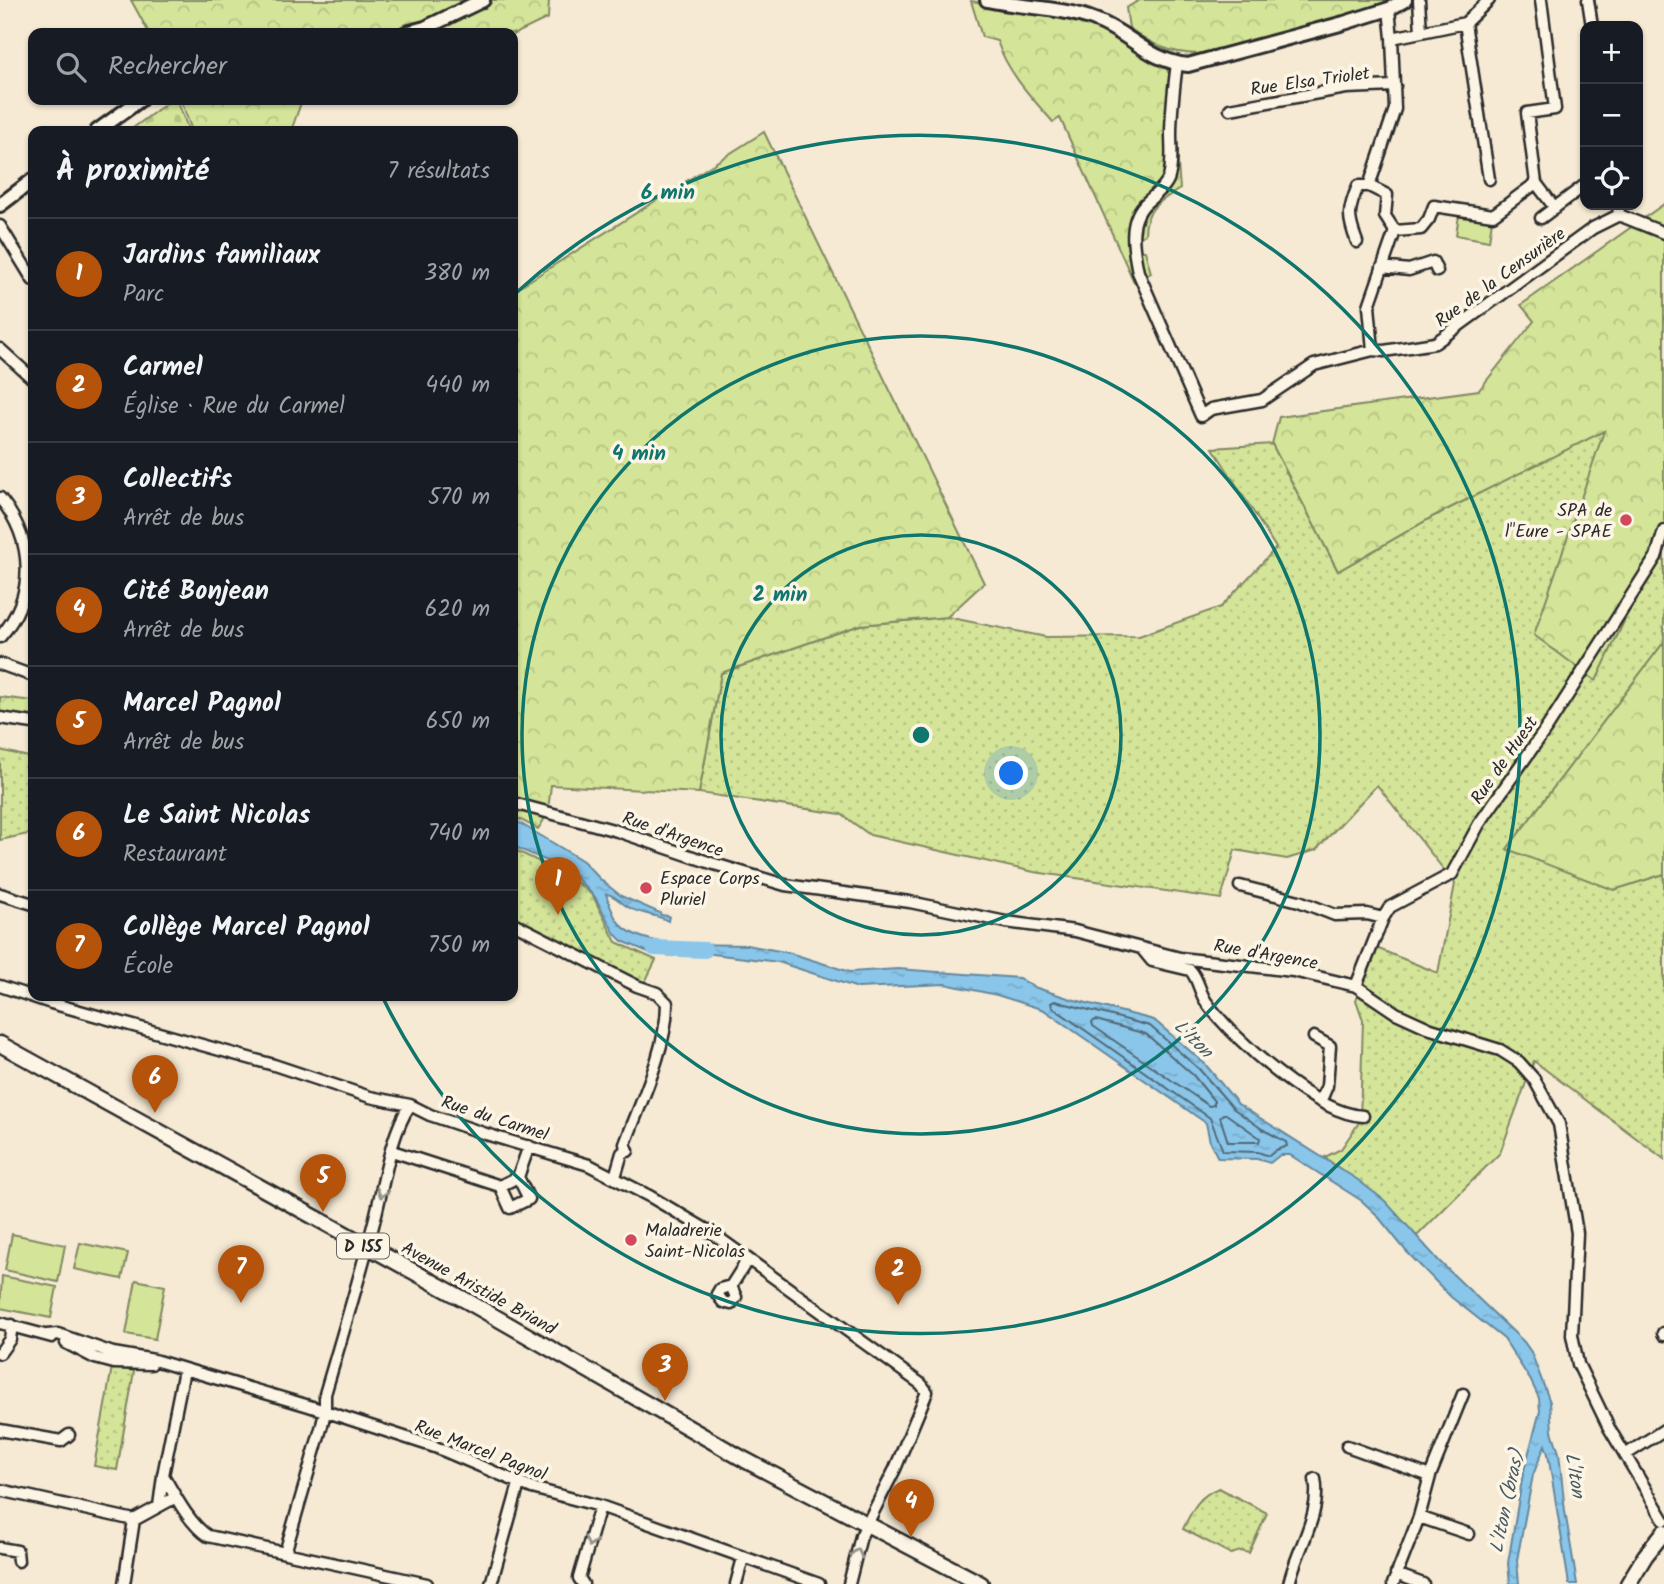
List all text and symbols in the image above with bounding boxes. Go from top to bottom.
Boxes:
map controls [1580,21,1643,210]
button: + [1580,21,1643,84]
search box [28,28,518,105]
text: Rechercher [108,46,227,88]
icon: search [52,48,90,86]
street label: Rue Elsa Triolet [1249,60,1373,105]
button: − [1580,84,1643,147]
button: locate [1580,147,1643,210]
text: À proximité [56,148,209,196]
text: 7 résultats [388,154,490,190]
text: 6 min [641,177,695,210]
street label: Rue de la Censurière [1429,221,1572,336]
text: Jardins familiaux [123,235,320,277]
text: 1 [76,256,82,292]
text: 380 m [424,256,490,292]
text: Parc [123,277,164,313]
text: Carmel [123,347,203,389]
text: 2 [72,368,86,404]
text: 440 m [426,368,490,404]
text: Église · Rue du Carmel [123,389,345,425]
text: 4 min [612,438,666,471]
text: Collectifs [123,459,232,501]
text: 3 [73,480,85,516]
text: 570 m [428,480,490,516]
place label: SPA de l"Eure - SPAE [1505,497,1612,547]
text: Arrêt de bus [123,501,244,537]
marker: SPA de l"Eure - SPAE [1618,512,1634,528]
text: Cité Bonjean [123,571,269,613]
text: 2 min [753,579,807,612]
text: 4 [73,592,85,628]
text: 620 m [425,592,490,628]
text: Arrêt de bus [123,613,244,649]
text: Marcel Pagnol [123,683,281,725]
text: 5 [73,704,85,740]
text: 650 m [426,704,490,740]
street label: Rue de Huest [1464,710,1547,811]
centre of rings [909,723,933,747]
text: Arrêt de bus [123,725,244,761]
your location [994,756,1028,790]
text: Le Saint Nicolas [123,795,310,837]
street label: Rue d'Argence [618,805,727,866]
text: 6 [73,816,85,852]
text: 740 m [428,816,490,852]
text: Restaurant [123,837,227,873]
pin: 1 [535,857,581,915]
place label: Espace Corps Pluriel [660,865,760,915]
marker: Espace Corps Pluriel [638,880,654,896]
text: Collège Marcel Pagnol [123,907,370,949]
text: 7 [74,928,84,964]
text: 750 m [428,928,490,964]
street label: Rue d'Argence [1211,932,1320,979]
text: École [123,949,173,985]
water label: L'Iton [1166,1013,1221,1067]
pin: 6 [132,1055,178,1113]
street label: Rue du Carmel [437,1088,553,1151]
pin: 5 [300,1154,346,1212]
one-way arrow [376,1187,390,1199]
place label: Maladrerie Saint-Nicolas [645,1217,746,1267]
marker: Maladrerie Saint-Nicolas [623,1232,639,1248]
road number: D 155 [337,1234,389,1258]
street label: Avenue Aristide Briand [395,1235,562,1345]
pin: 7 [218,1245,264,1303]
pin: 2 [875,1247,921,1305]
pin: 3 [642,1343,688,1401]
street label: Rue Marcel Pagnol [410,1413,551,1490]
water label: L'Iton (bras) [1482,1445,1534,1556]
water label: L'Iton [1556,1451,1593,1502]
pin: 4 [888,1479,934,1537]
one-way arrow [583,1536,598,1548]
one-way arrow [849,1547,863,1559]

